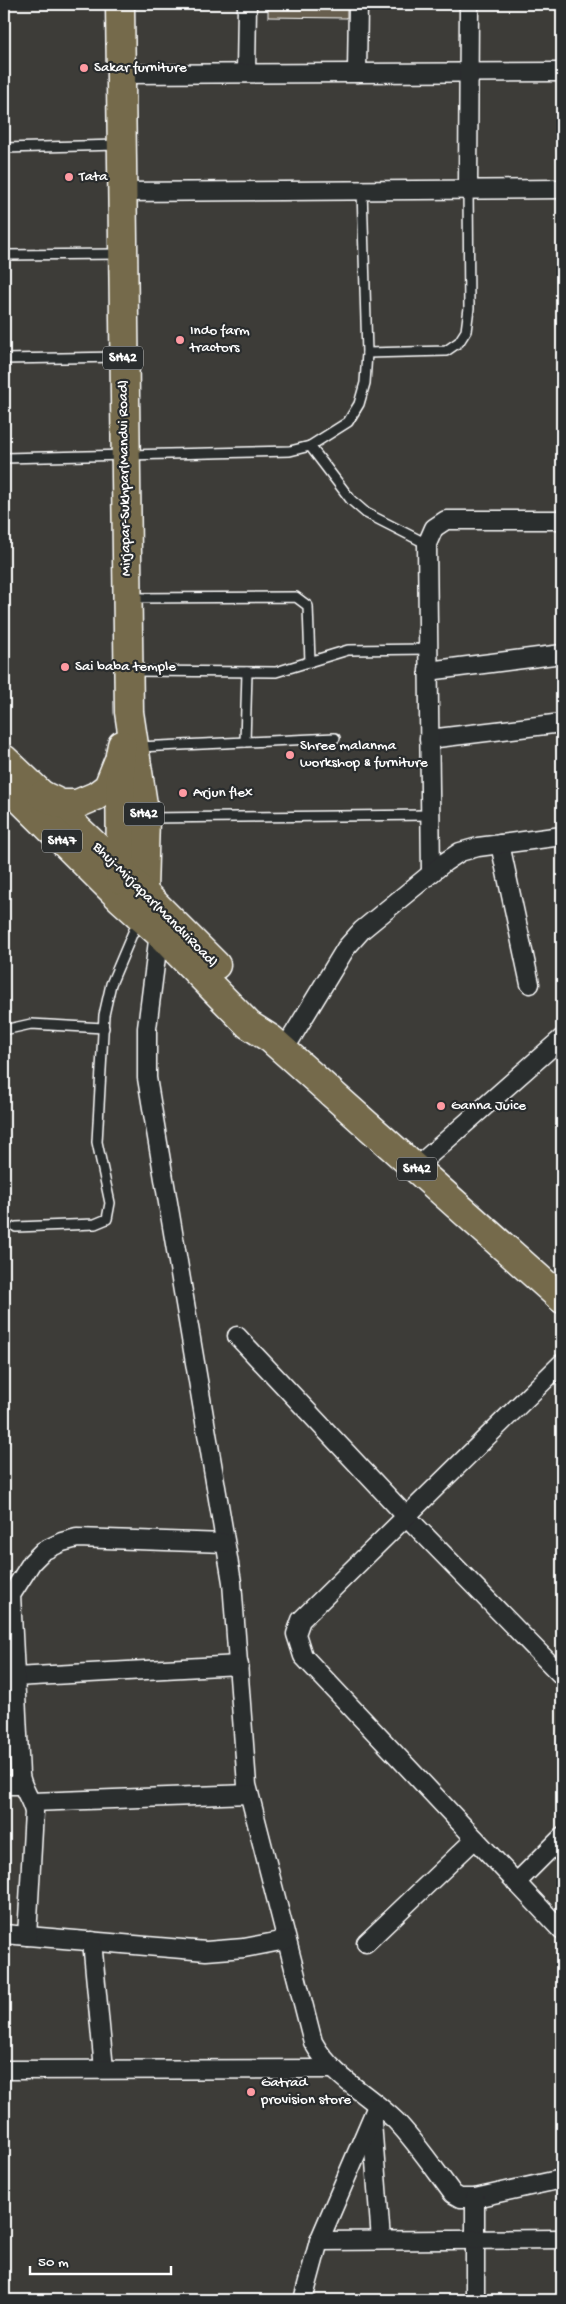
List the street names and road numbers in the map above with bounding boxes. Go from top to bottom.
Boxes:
road number: SH42 [103,346,143,369]
street label: Mirjapar-Sukhpar(Mandvi Road) [114,380,136,576]
road number: SH42 [124,802,164,826]
road number: SH47 [42,829,82,852]
street label: Bhuj-Mirjapar(MandviRoad) [88,838,222,972]
road number: SH42 [397,1158,437,1180]

